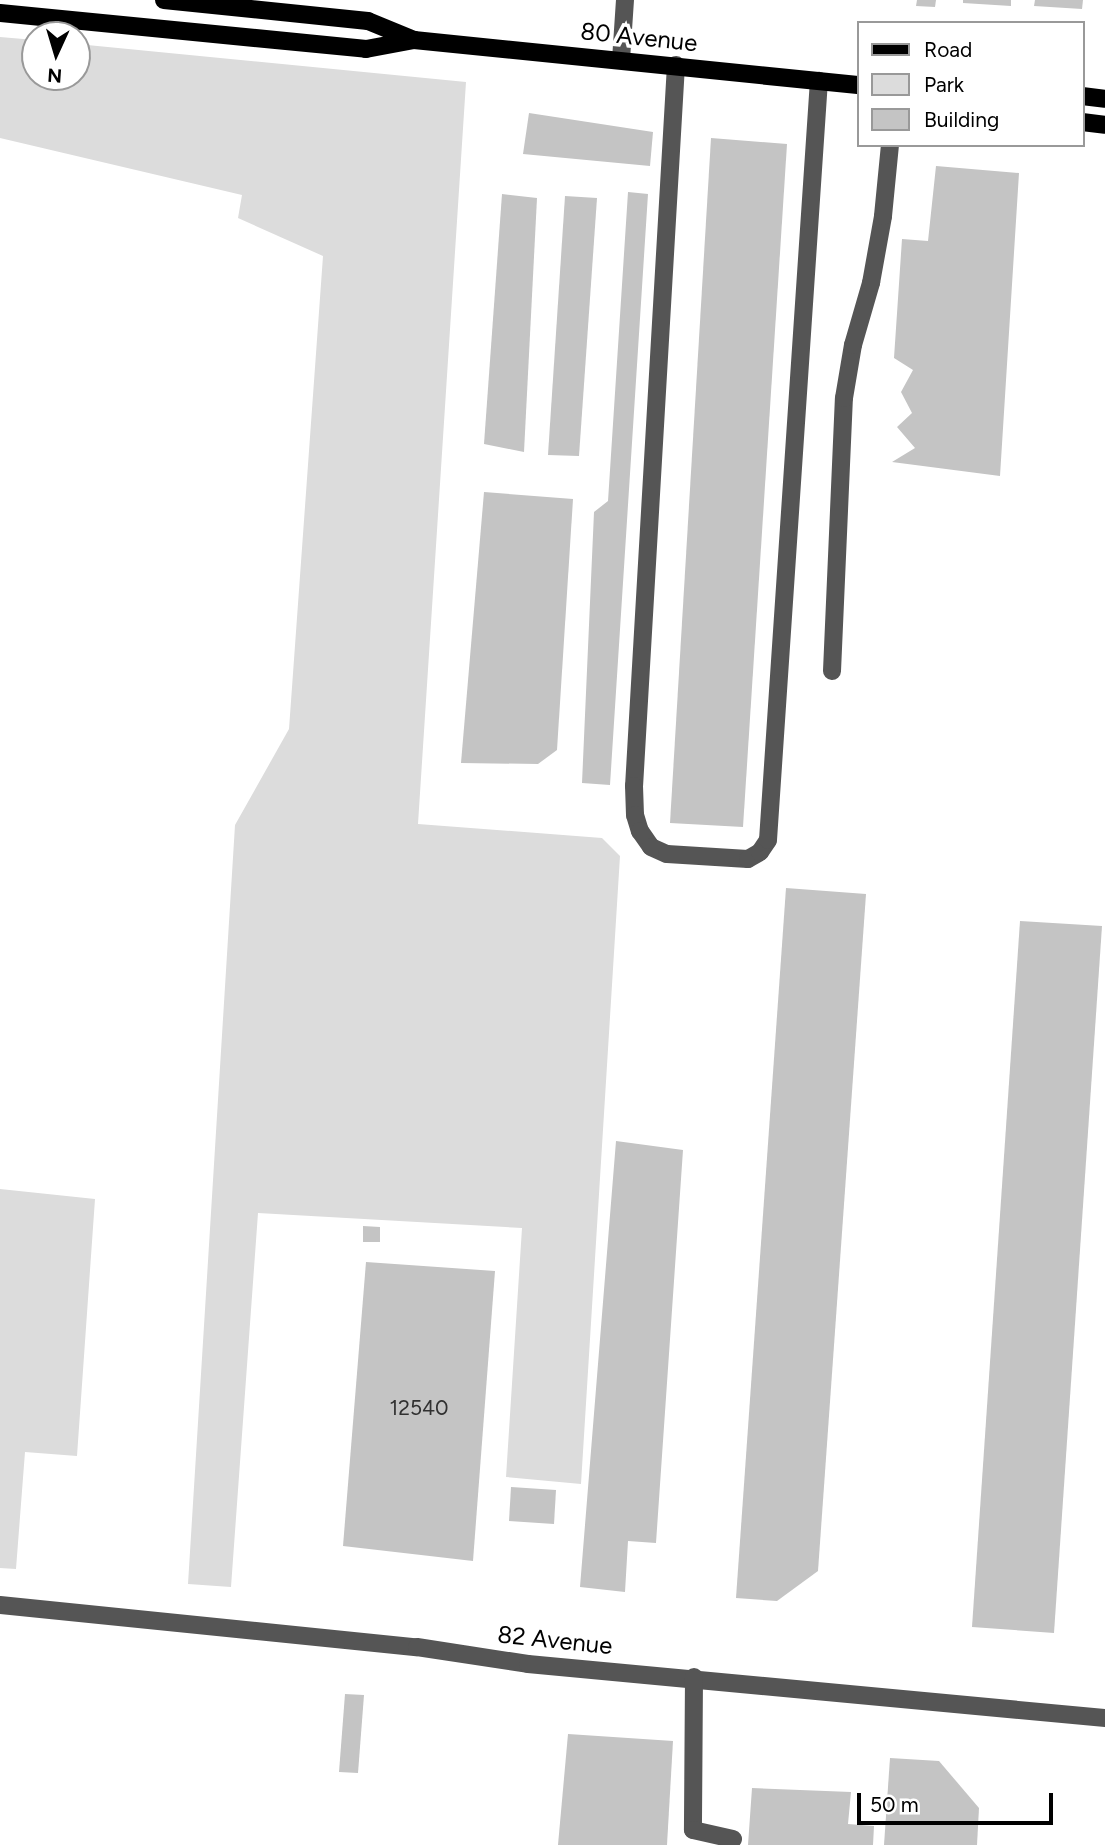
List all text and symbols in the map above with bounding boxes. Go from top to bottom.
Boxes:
street label: 80 Avenue [579,17,699,57]
north arrow [21,21,91,91]
legend [856,21,1084,147]
text: Road [924,37,972,62]
text: N [47,63,63,87]
text: Park [924,72,964,97]
text: Building [924,107,999,132]
house number: 12540 [390,1395,448,1421]
street label: 82 Avenue [496,1620,614,1660]
scale bar [860,1778,1056,1822]
text: 50 m [870,1792,919,1817]

